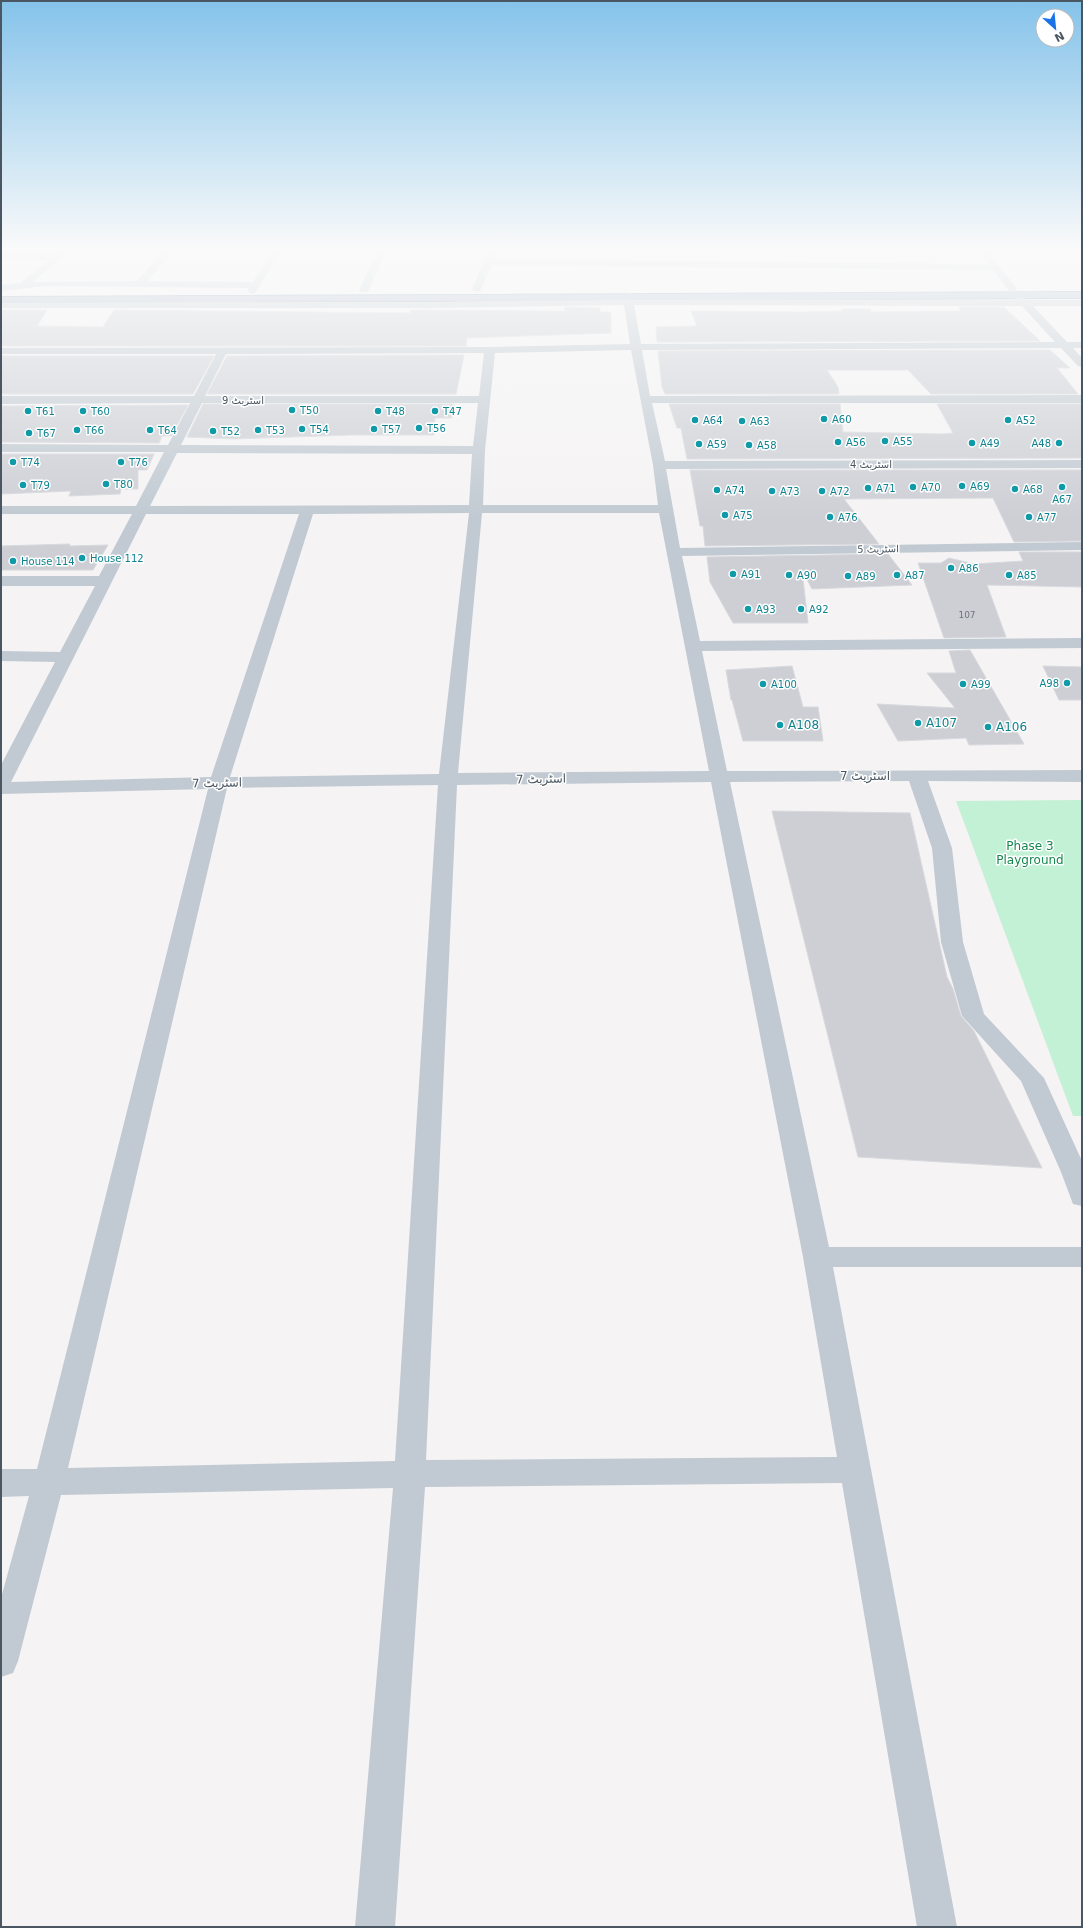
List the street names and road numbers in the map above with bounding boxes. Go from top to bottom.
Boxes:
street label: اسٹریٹ 9 [222,395,264,406]
street label: اسٹریٹ 4 [850,459,892,470]
street label: اسٹریٹ 5 [857,543,899,555]
street label: اسٹریٹ 7 [840,769,890,784]
street label: اسٹریٹ 7 [516,772,566,787]
street label: اسٹریٹ 7 [192,776,242,791]

